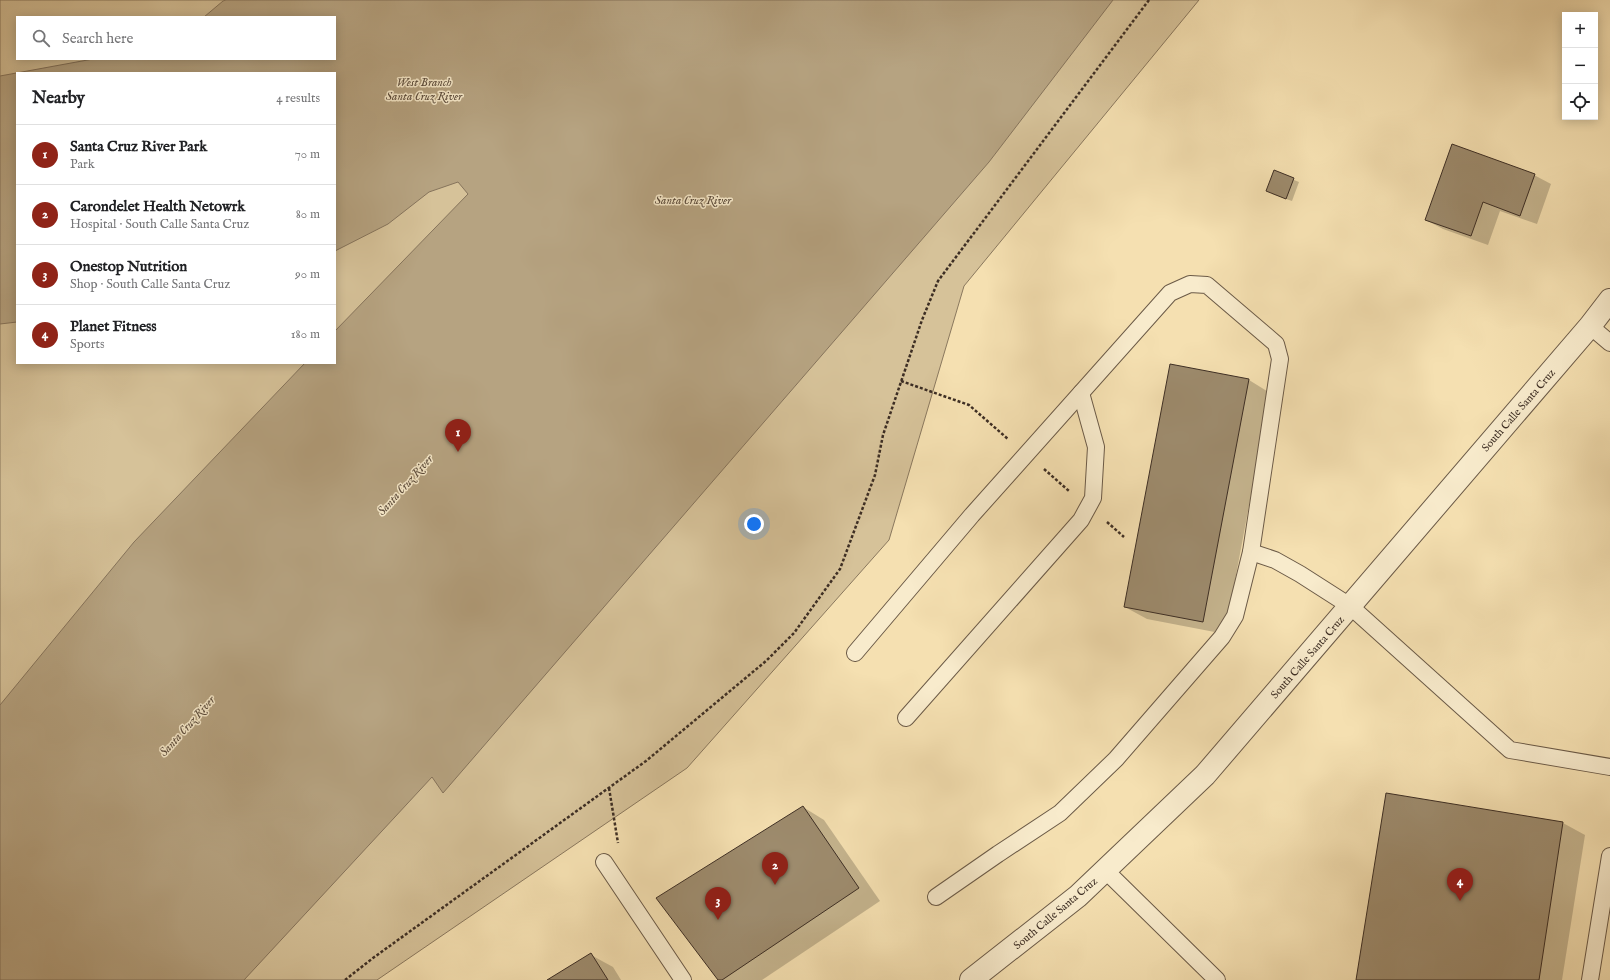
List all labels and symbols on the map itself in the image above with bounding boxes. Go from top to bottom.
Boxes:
water label: West Branch Santa Cruz River [386,75,463,104]
water label: Santa Cruz River [655,193,732,208]
street label: South Calle Santa Cruz [1479,366,1559,455]
pin: 1 [445,419,471,452]
water label: Santa Cruz River [374,451,437,519]
your location [744,514,764,534]
street label: South Calle Santa Cruz [1268,613,1348,702]
water label: Santa Cruz River [156,692,219,760]
pin: 2 [762,852,788,885]
pin: 4 [1447,868,1473,901]
street label: South Calle Santa Cruz [1011,875,1100,953]
pin: 3 [705,887,731,920]

